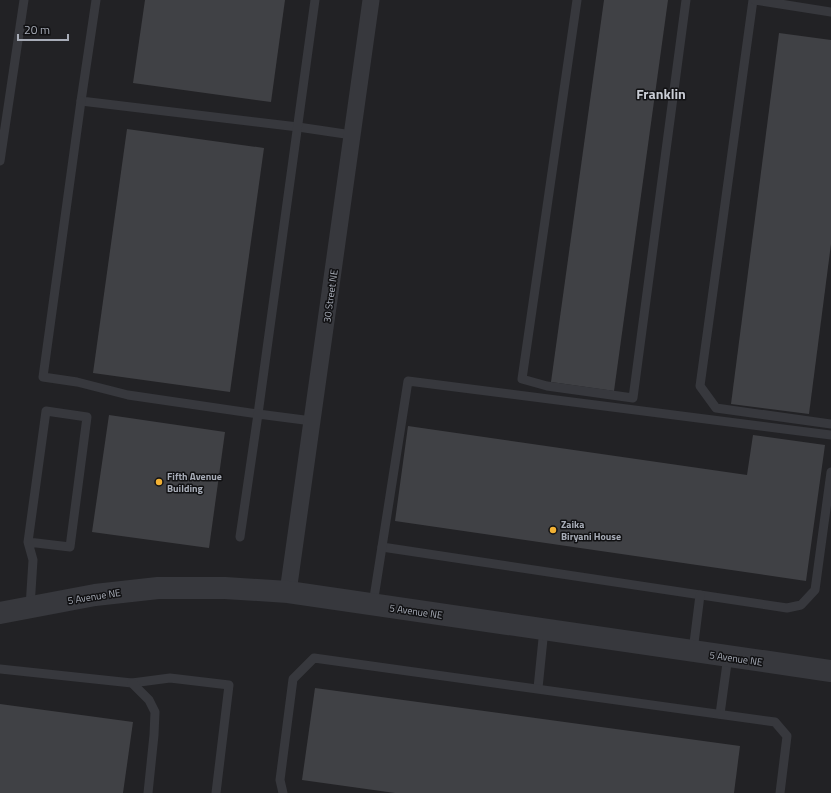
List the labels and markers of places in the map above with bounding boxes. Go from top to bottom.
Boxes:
place label: Fifth Avenue Building [167,469,222,496]
marker: Fifth Avenue Building [154,477,164,487]
place label: Zaika Biryani House [561,517,621,544]
marker: Zaika Biryani House [548,525,558,535]

